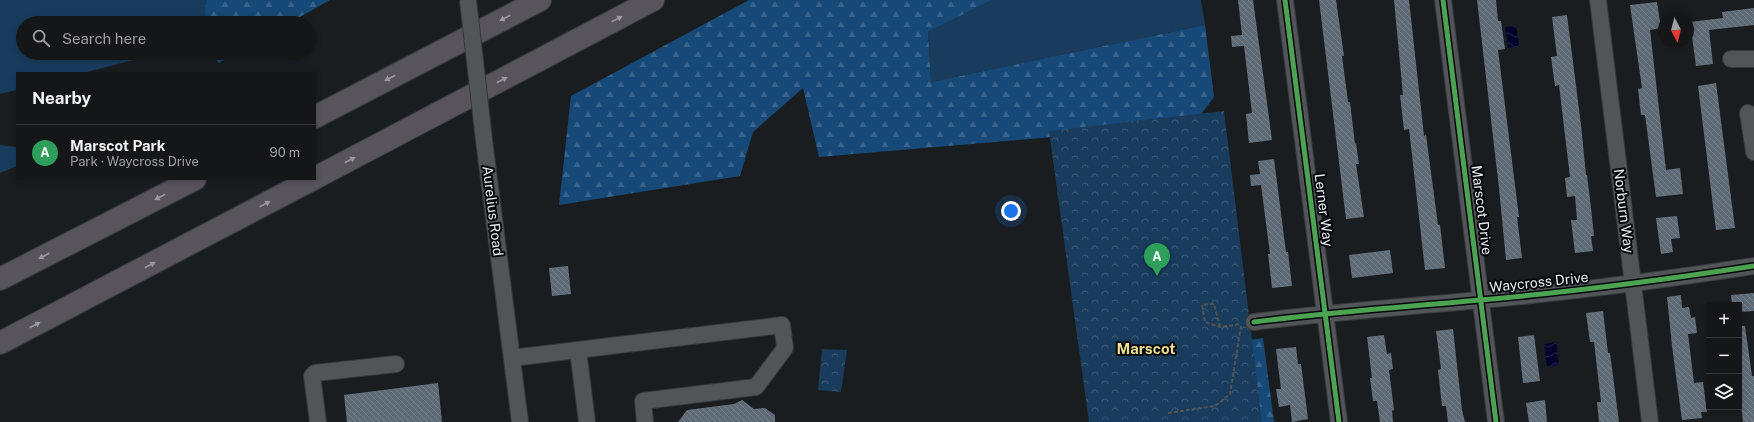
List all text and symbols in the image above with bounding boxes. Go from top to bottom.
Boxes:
north arrow [1658,12,1694,48]
one-way arrow [499,15,511,21]
search box [16,16,316,60]
one-way arrow [611,16,623,22]
icon: search [30,27,52,49]
text: Search here [62,30,146,47]
one-way arrow [384,75,396,82]
one-way arrow [496,77,508,83]
text: Nearby [32,88,91,108]
text: Marscot Park [70,137,165,154]
text: A [40,145,50,160]
text: 90 m [270,145,300,160]
text: Park · Waycross Drive [70,154,199,169]
one-way arrow [344,157,355,163]
street label: Marscot Drive [1469,164,1495,256]
street label: Aurelius Road [480,165,506,257]
street label: Norburn Way [1611,168,1637,255]
street label: Lerner Way [1312,173,1336,248]
one-way arrow [154,194,166,200]
one-way arrow [259,201,271,208]
your location [1001,201,1021,221]
pin: A [1144,243,1170,276]
one-way arrow [39,253,50,259]
one-way arrow [144,261,155,268]
street label: Waycross Drive [1489,269,1589,295]
map controls [1706,302,1742,410]
button: + [1706,302,1742,338]
one-way arrow [29,322,40,328]
button: − [1706,338,1742,374]
district label: Marscot [1116,340,1176,357]
button: layers [1706,374,1742,410]

